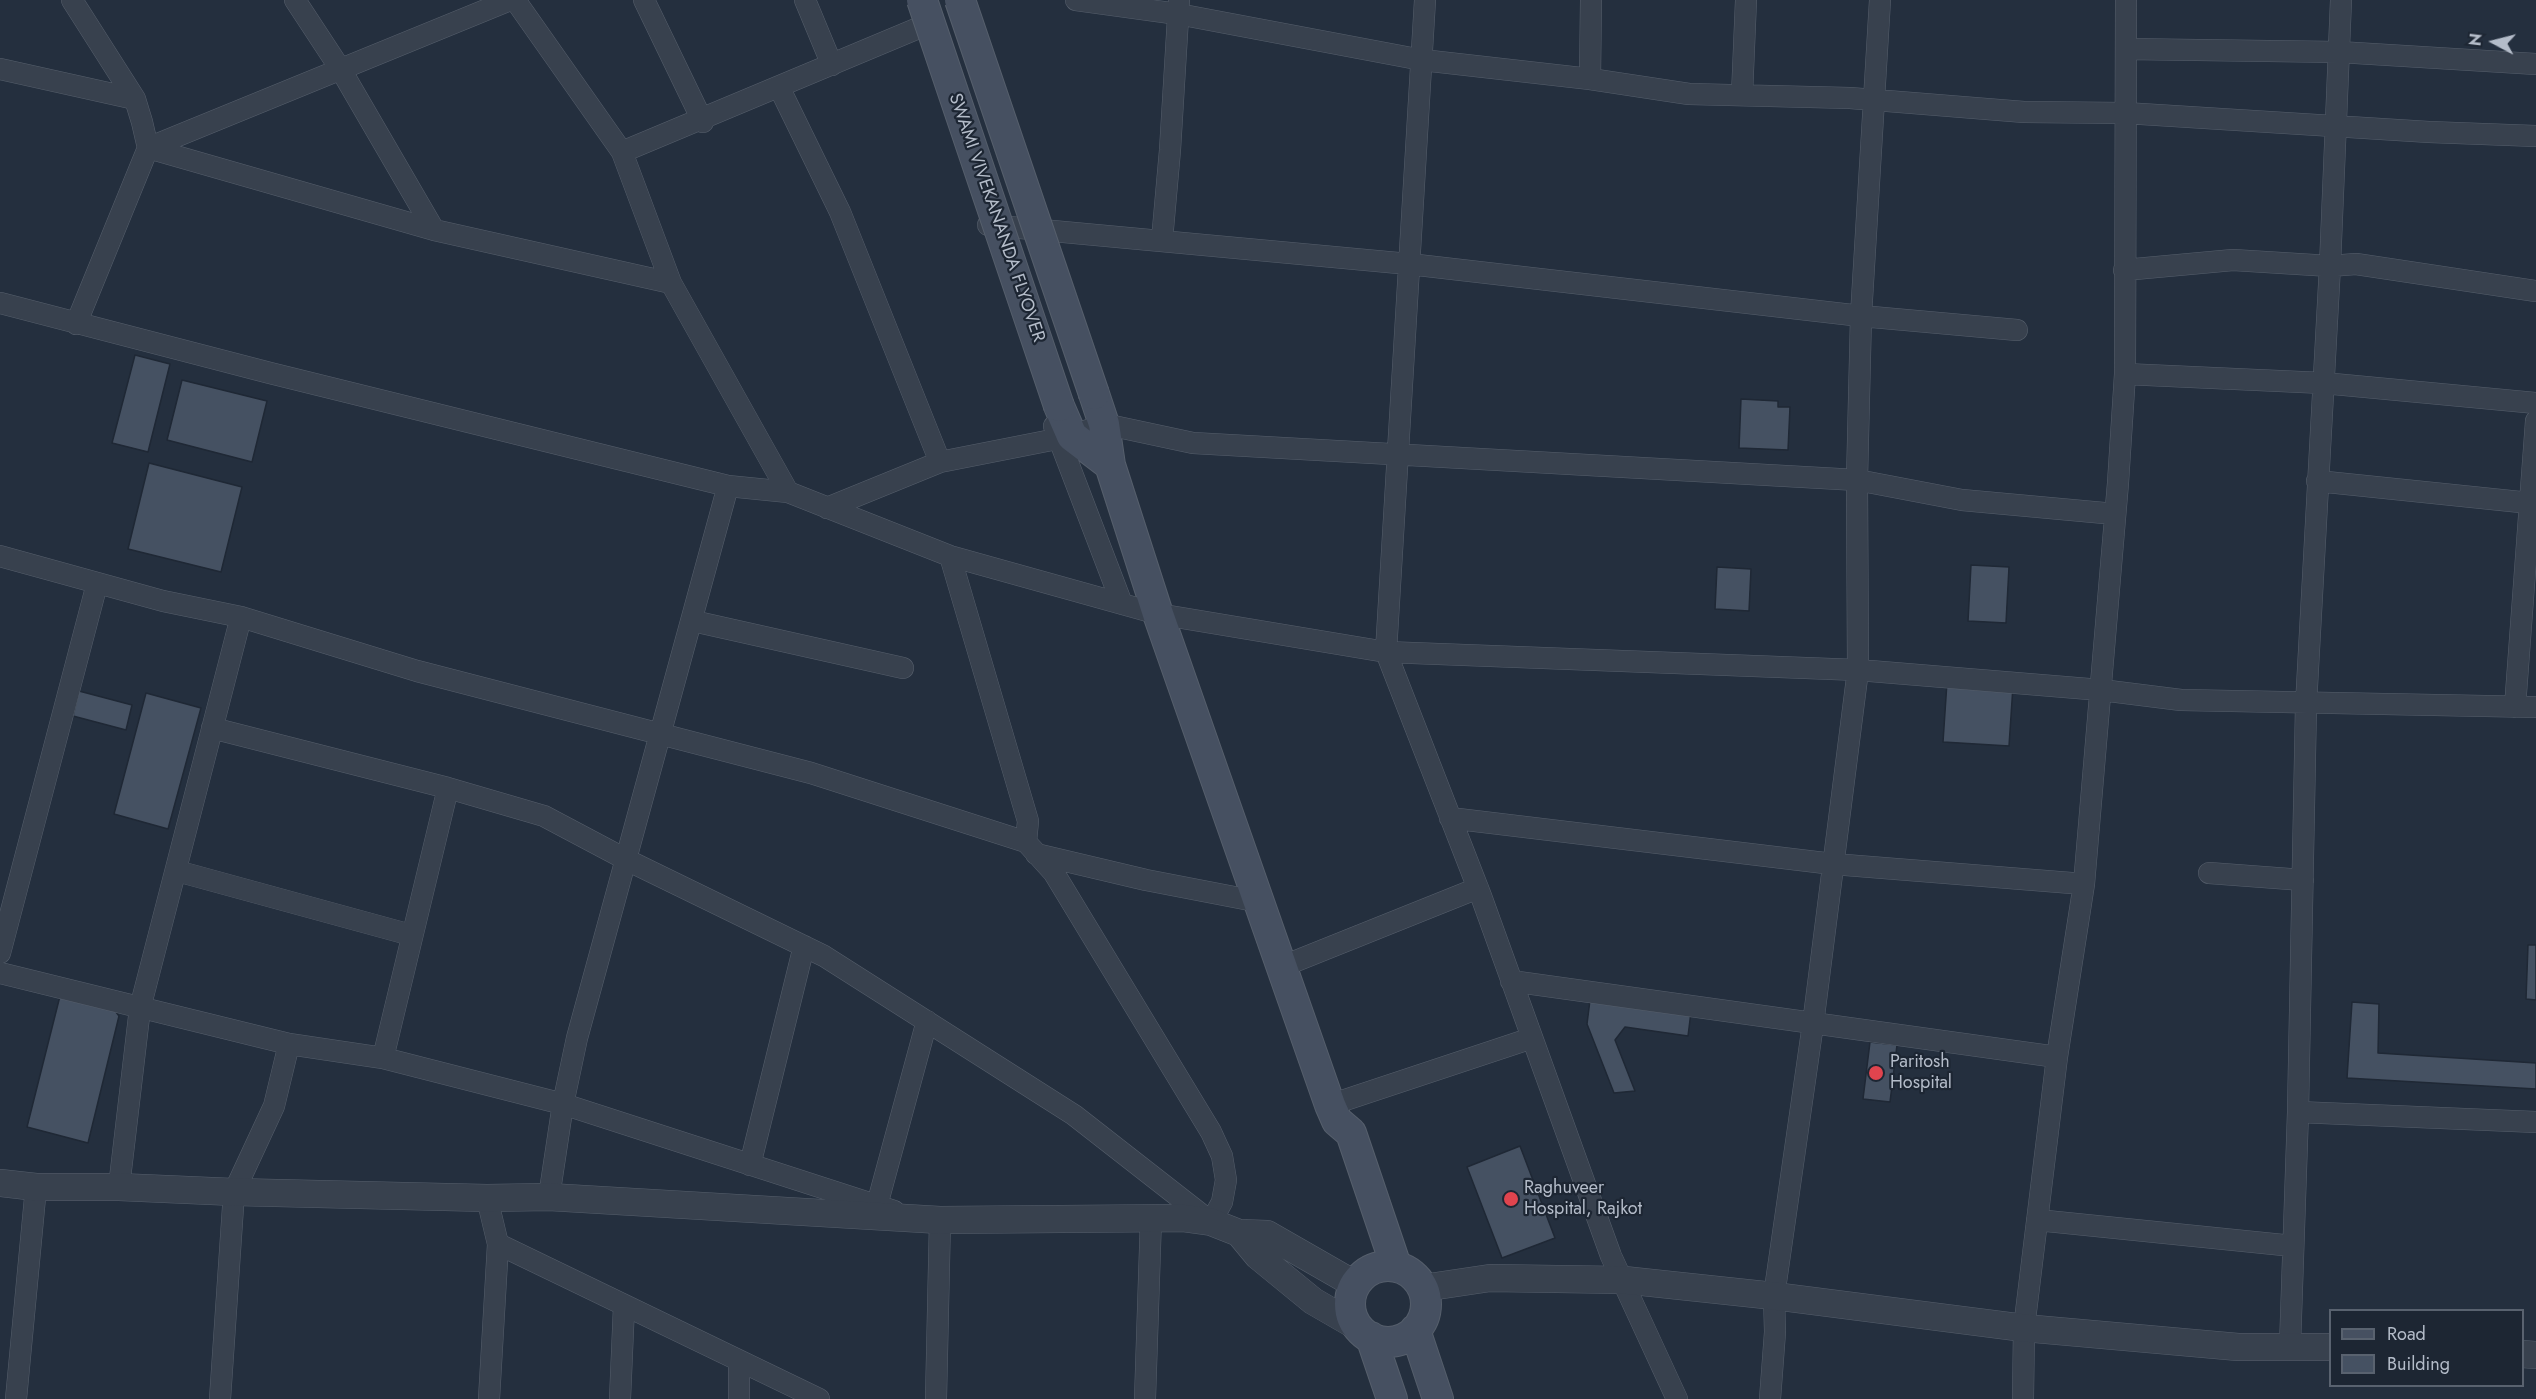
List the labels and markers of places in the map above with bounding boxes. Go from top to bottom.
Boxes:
place label: Paritosh Hospital [1890,1052,1952,1094]
marker: Paritosh Hospital [1867,1064,1885,1082]
place label: Raghuveer Hospital, Rajkot [1524,1178,1642,1220]
marker: Raghuveer Hospital, Rajkot [1502,1190,1520,1208]

